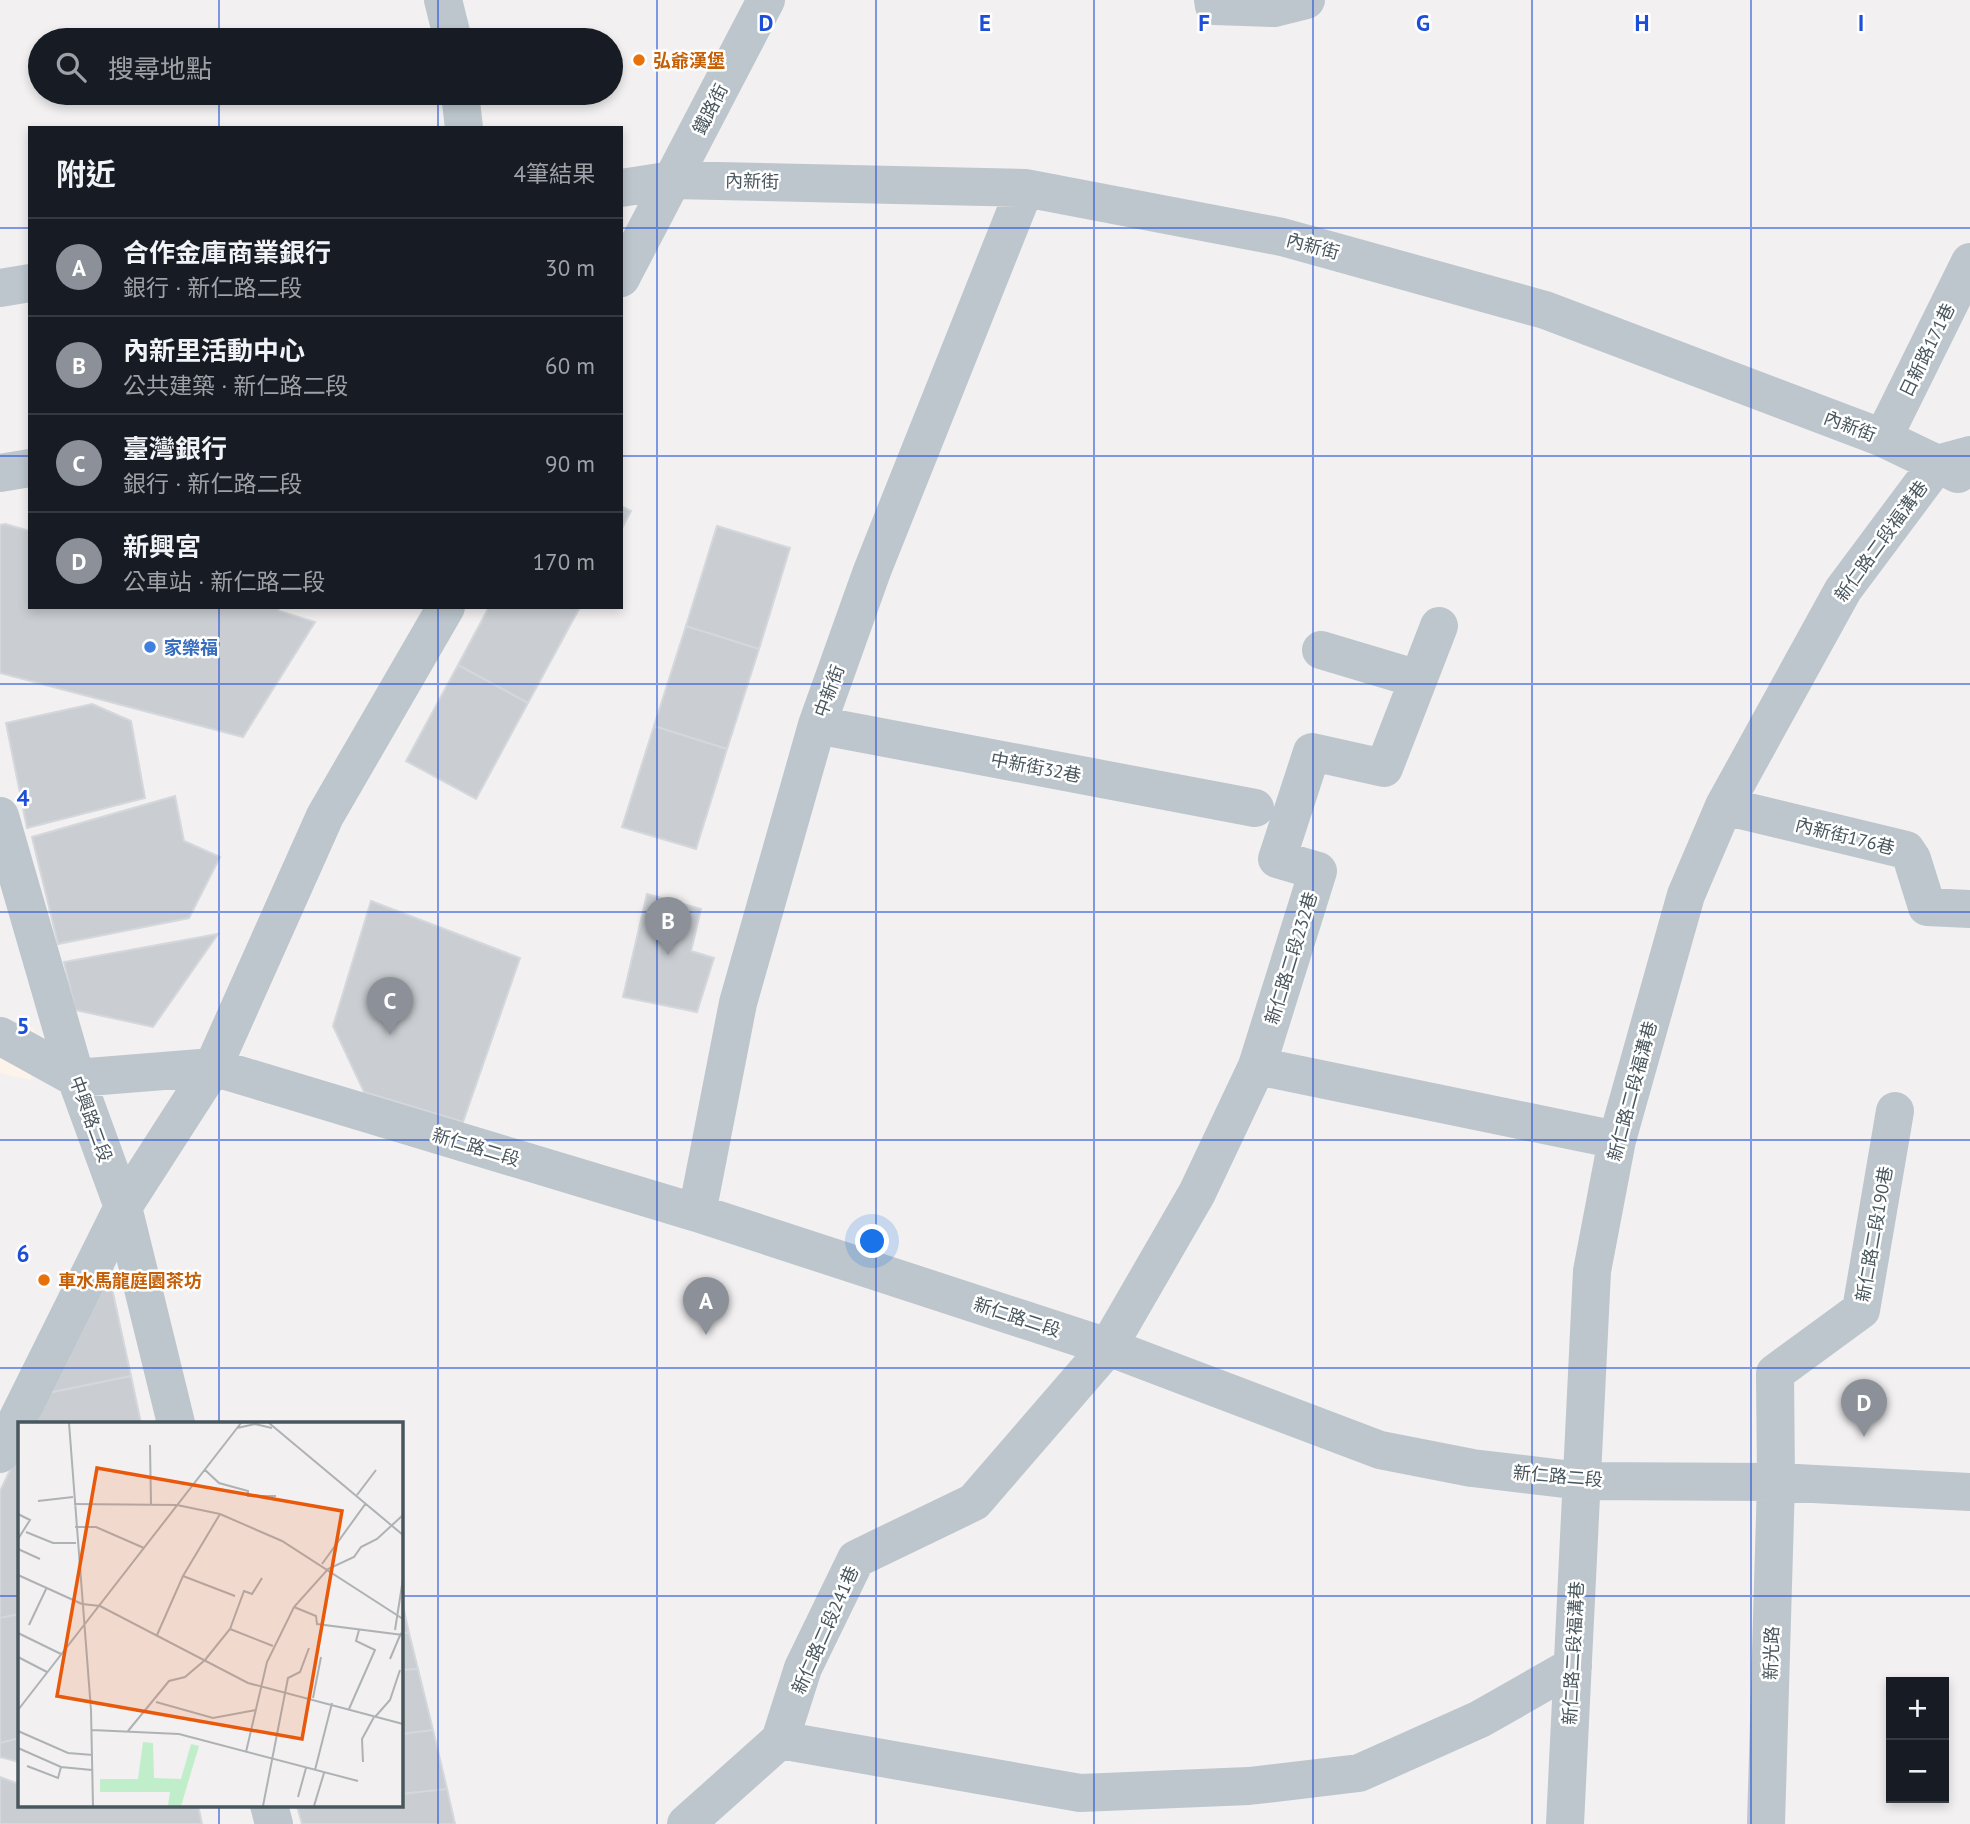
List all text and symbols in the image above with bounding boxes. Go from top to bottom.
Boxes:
text: D [759,8,773,37]
text: E [979,8,991,37]
text: F [1198,8,1210,37]
text: G [1416,8,1430,37]
text: H [1635,8,1649,37]
text: I [1858,8,1864,37]
search box [28,28,623,105]
icon: search [52,48,90,86]
place label: 弘爺漢堡 [653,49,725,72]
text: 搜尋地點 [108,52,212,85]
marker: 弘爺漢堡 [631,52,647,68]
street label: 鐵路街 [687,80,733,138]
text: 附近 [56,154,116,193]
text: 4筆結果 [513,159,595,188]
street label: 內新街 [725,169,779,193]
street label: 內新街 [1284,228,1342,264]
text: 合作金庫商業銀行 [123,236,331,269]
text: A [72,253,86,282]
text: 30 m [545,253,595,282]
text: 銀行 · 新仁路二段 [123,273,302,302]
street label: 日新路171巷 [1894,299,1960,401]
text: 內新里活動中心 [123,334,305,367]
text: B [72,351,86,380]
text: 60 m [545,351,595,380]
text: 公共建築 · 新仁路二段 [123,371,348,400]
street label: 內新街 [1821,406,1879,446]
text: 臺灣銀行 [123,432,227,465]
text: C [73,449,85,478]
text: 90 m [545,449,595,478]
text: 銀行 · 新仁路二段 [123,469,302,498]
street label: 新仁路二段福溝巷 [1829,476,1933,606]
text: 新興宮 [123,530,201,563]
text: D [72,547,86,576]
text: 170 m [533,547,595,576]
text: 公車站 · 新仁路二段 [123,567,325,596]
place label: 家樂福 [164,636,218,659]
marker: 家樂福 [142,639,158,655]
street label: 中新街 [809,662,849,720]
street label: 中新街32巷 [989,747,1083,787]
text: 4 [16,783,30,812]
street label: 內新街176巷 [1793,813,1897,859]
street label: 新仁路二段232巷 [1260,889,1322,1027]
pin: B [645,897,691,955]
pin: C [367,977,413,1035]
text: 5 [16,1011,30,1040]
street label: 新仁路二段福溝巷 [1602,1018,1662,1164]
street label: 中興路二段 [65,1073,117,1165]
street label: 新仁路二段 [430,1123,522,1171]
street label: 新仁路二段190巷 [1851,1164,1897,1304]
your location [855,1224,889,1258]
text: 6 [16,1239,30,1268]
place label: 車水馬龍庭園茶坊 [58,1269,202,1292]
marker: 車水馬龍庭園茶坊 [36,1272,52,1288]
pin: A [683,1277,729,1335]
street label: 新仁路二段 [971,1292,1063,1342]
pin: D [1841,1379,1887,1437]
inset map [18,1422,402,1806]
street label: 新仁路二段 [1512,1461,1604,1491]
street label: 新仁路二段241巷 [787,1563,863,1697]
street label: 新仁路二段福溝巷 [1558,1580,1588,1726]
street label: 新光路 [1759,1626,1783,1680]
map controls [1886,1677,1949,1803]
button: + [1886,1677,1949,1740]
button: − [1886,1740,1949,1803]

